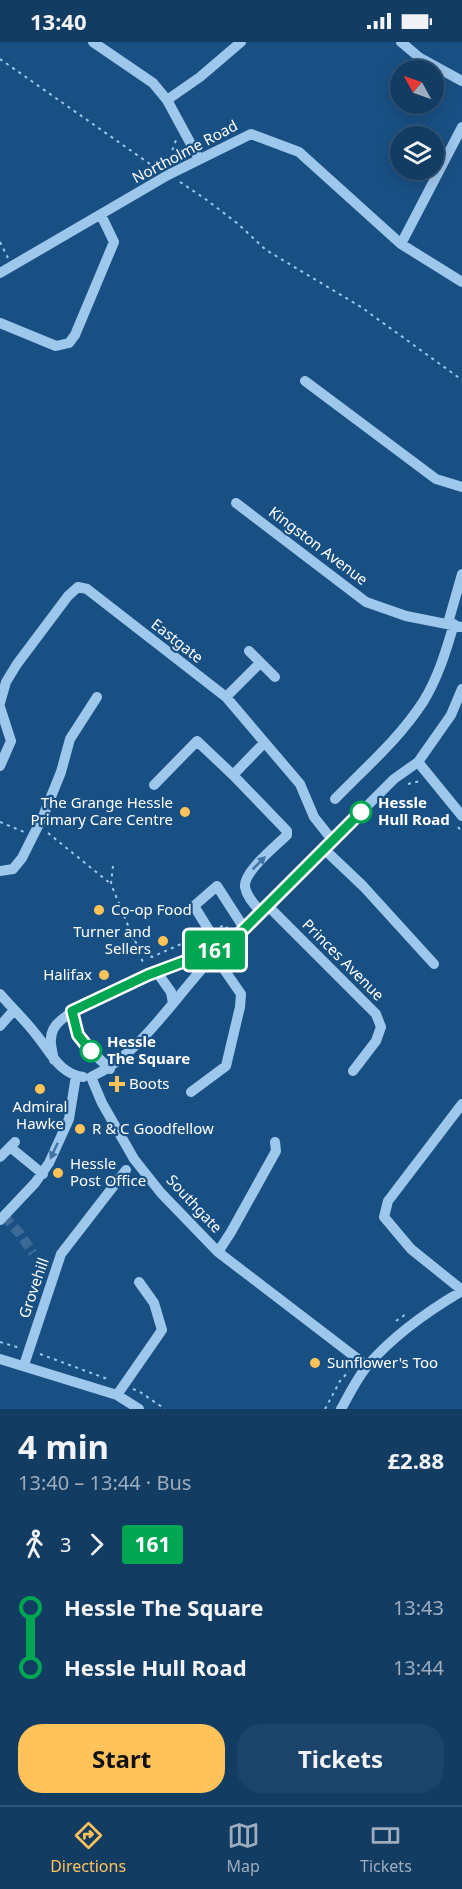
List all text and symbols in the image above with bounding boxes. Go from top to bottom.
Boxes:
text: 13:40 [30,6,87,36]
north arrow [390,60,444,114]
map controls [390,60,444,180]
street label: Northolme Road [128,115,241,187]
button: layers [390,126,444,180]
street label: Kingston Avenue [265,501,372,589]
street label: Eastgate [147,614,208,667]
place label: The Grange Hessle Primary Care Centre [31,792,173,829]
place label: Hessle Hull Road [378,792,450,829]
marker: Hessle Hull Road [350,801,372,823]
marker: The Grange Hessle Primary Care Centre [178,805,192,819]
one-way arrow [252,856,267,870]
place label: Co-op Food [111,899,192,919]
marker: Co-op Food [92,903,106,917]
street label: Princes Avenue [299,914,389,1004]
place label: Turner and Sellers [73,921,151,958]
line badge: 161 [180,930,250,970]
marker: Turner and Sellers [156,934,170,948]
text: 161 [197,936,233,964]
place label: Halifax [43,964,92,984]
marker: Halifax [97,968,111,982]
place label: Hessle The Square [107,1031,190,1068]
marker: Hessle The Square [80,1040,102,1062]
place label: Boots [129,1073,170,1093]
marker: Boots [110,1077,124,1091]
marker: Admiral Hawke [33,1082,47,1096]
place label: Admiral Hawke [13,1096,67,1133]
place label: R & C Goodfellow [92,1118,214,1138]
marker: R & C Goodfellow [73,1122,87,1136]
one-way arrow [50,1143,59,1160]
place label: Hessle Post Office [70,1153,146,1190]
marker: Hessle Post Office [51,1166,65,1180]
street label: Southgate [163,1170,227,1237]
street label: Grovehill [13,1255,53,1321]
place label: Sunflower's Too [327,1352,438,1372]
marker: Sunflower's Too [308,1356,322,1370]
text: 4 min [18,1424,109,1469]
text: £2.88 [387,1445,444,1475]
text: 13:40 – 13:44 · Bus [18,1469,191,1496]
icon: walk [18,1528,51,1561]
icon: forward [80,1528,113,1561]
text: 161 [134,1530,171,1558]
text: 3 [60,1531,71,1558]
text: Hessle The Square [64,1592,263,1622]
text: 13:43 [393,1594,444,1621]
text: Hessle Hull Road [64,1652,247,1682]
text: 13:44 [393,1654,444,1681]
button: Start [18,1724,225,1793]
button: Tickets [237,1724,444,1793]
tab: Directions [50,1819,126,1877]
tab: Map [226,1819,260,1877]
tab: Tickets [360,1819,412,1877]

